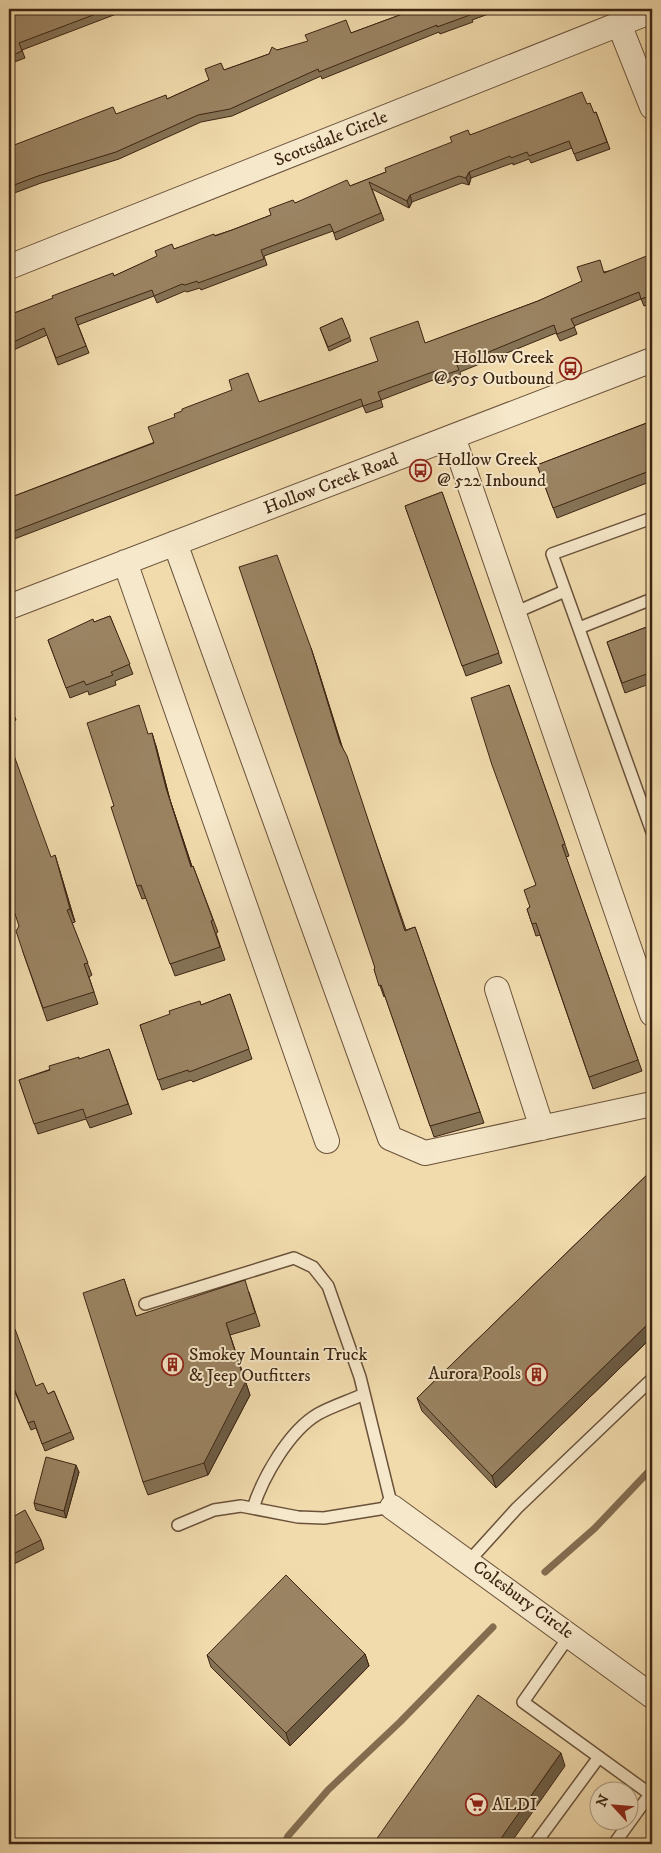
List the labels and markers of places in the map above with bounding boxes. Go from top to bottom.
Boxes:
place label: Hollow Creek @ 505 Outbound [434,347,554,390]
bus stop icon: Hollow Creek @ 505 Outbound [558,356,582,380]
place label: Hollow Creek @ 522 Inbound [437,449,546,492]
bus stop icon: Hollow Creek @ 522 Inbound [409,458,433,482]
place label: Smokey Mountain Truck & Jeep Outfitters [189,1344,367,1387]
building icon: Smokey Mountain Truck & Jeep Outfitters [161,1353,185,1377]
building icon: Aurora Pools [525,1362,549,1386]
place label: Aurora Pools [428,1363,521,1385]
supermarket icon: ALDI [464,1793,488,1817]
place label: ALDI [492,1794,537,1816]

